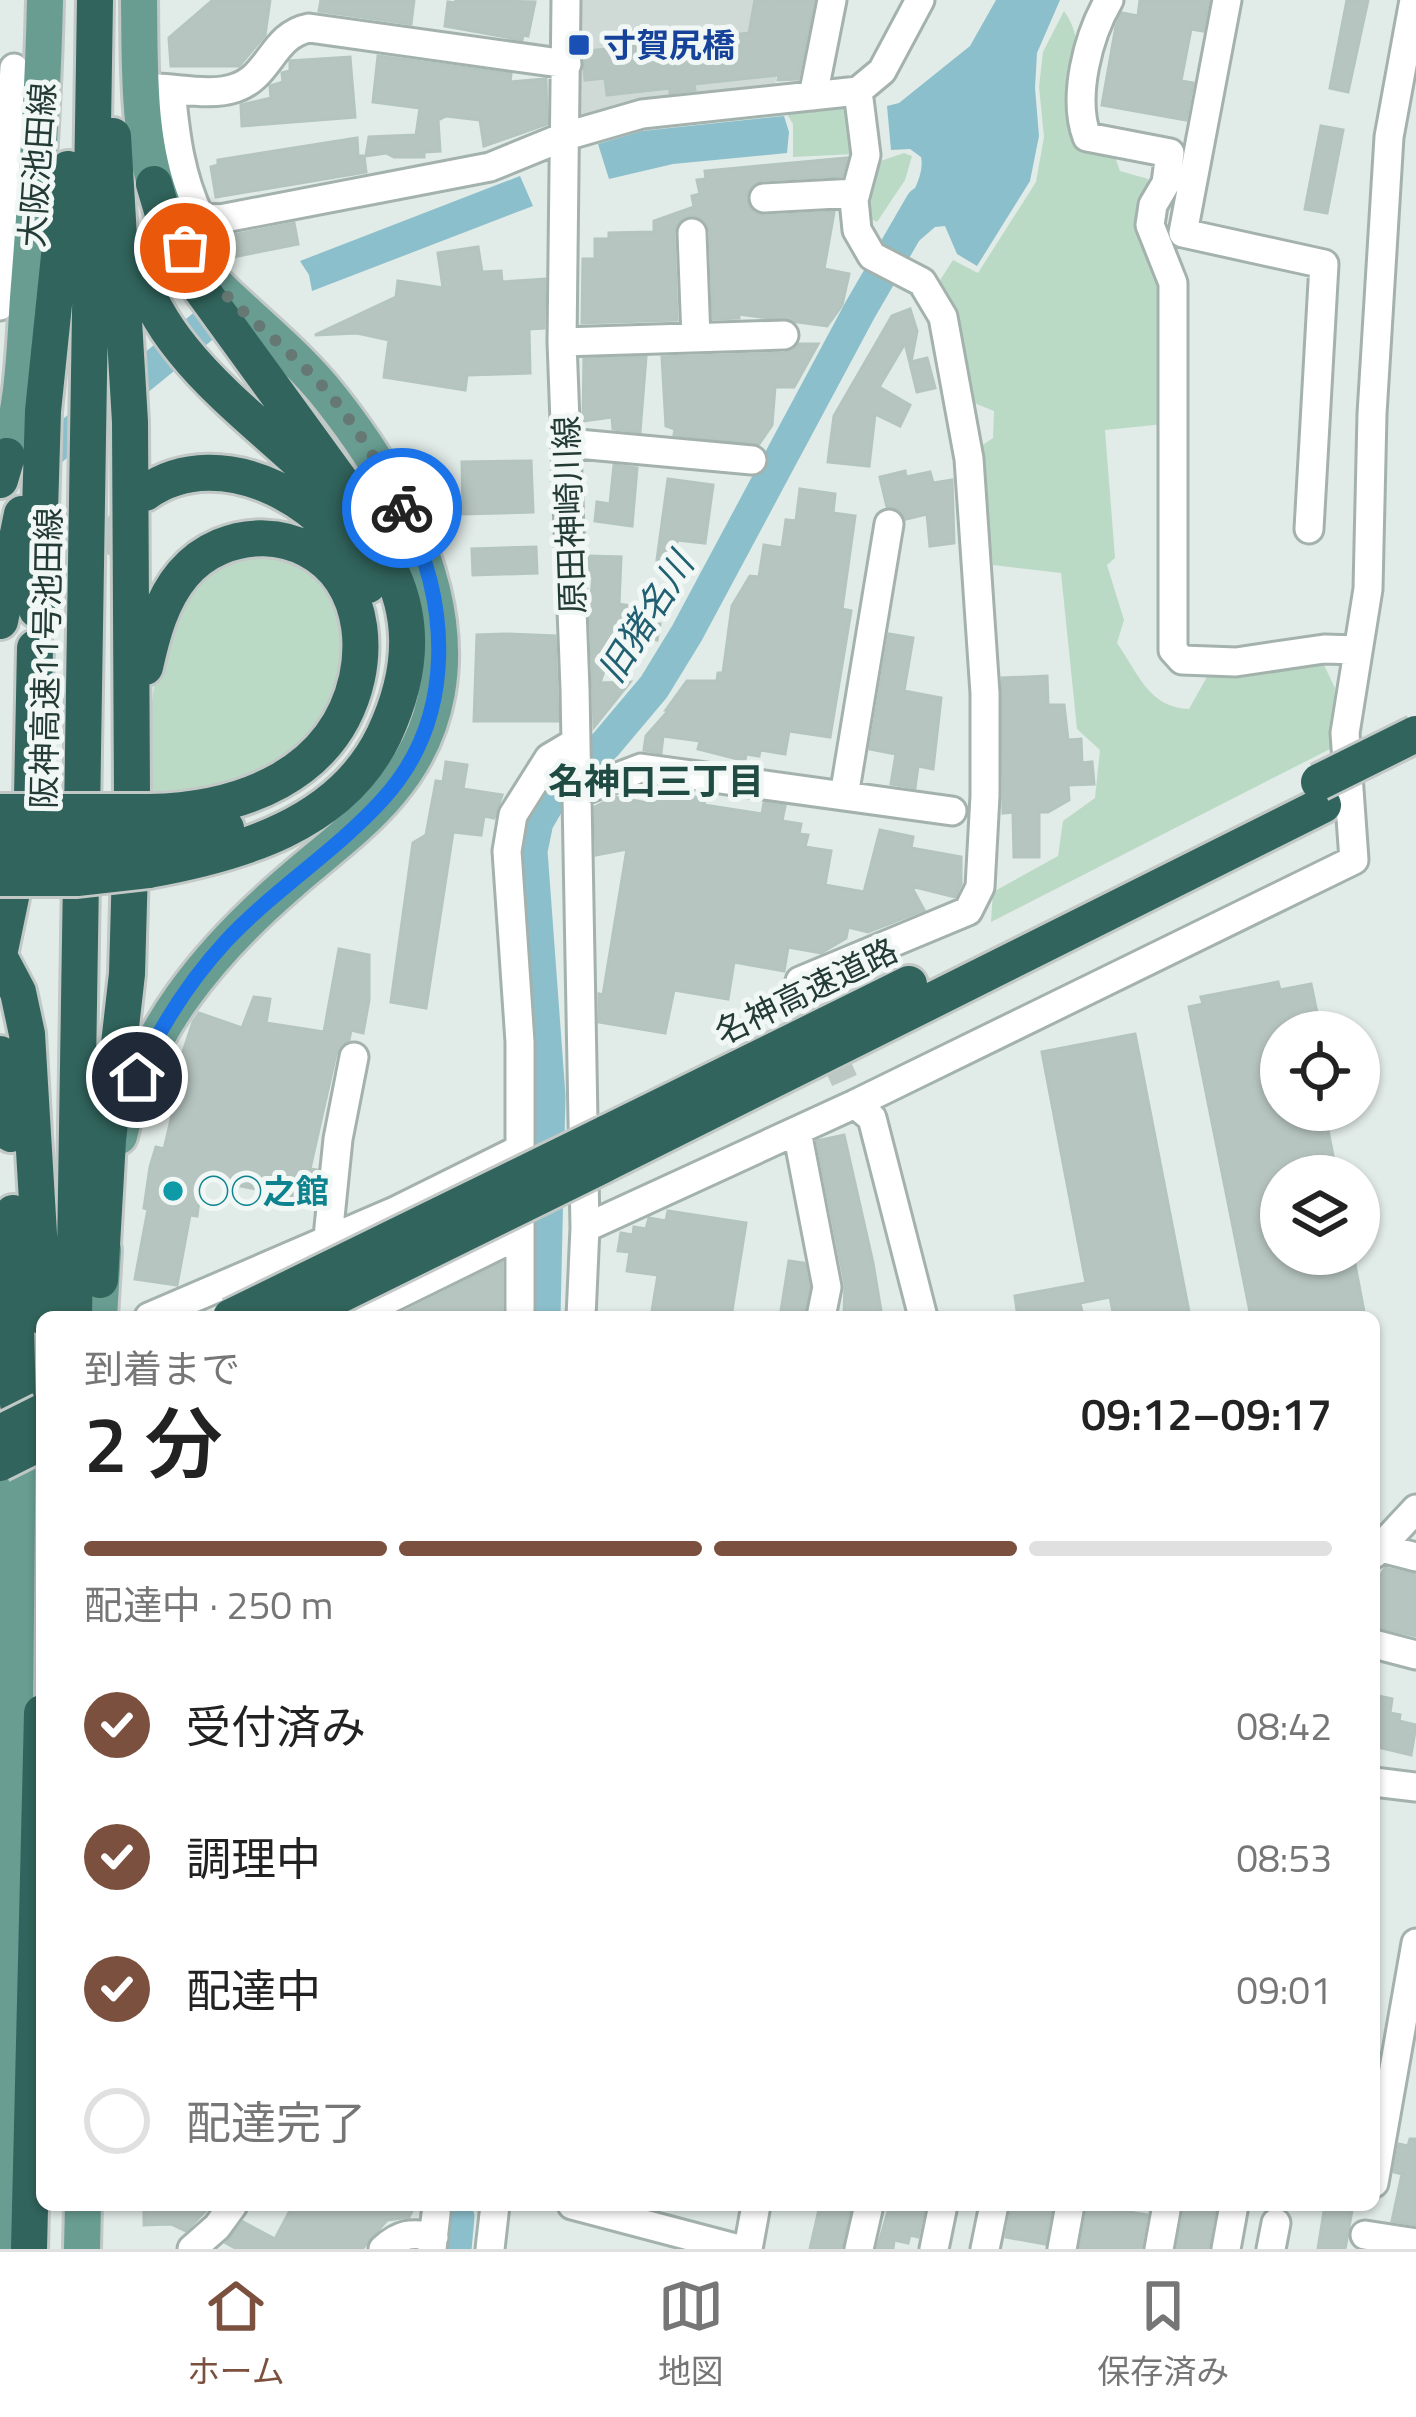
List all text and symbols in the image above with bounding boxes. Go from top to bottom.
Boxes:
place label: 寸賀尻橋 [603,20,735,70]
marker: 寸賀尻橋 [566,32,592,58]
street label: 大阪池田線 [6,81,68,249]
pin [134,197,236,299]
icon: bag [152,215,218,281]
street label: 原田神崎川線 [541,415,597,615]
courier [342,448,462,568]
icon: bike [369,475,435,541]
street label: 阪神高速11号池田線 [18,507,74,809]
water label: 旧猪名川 [584,538,709,693]
district label: 名神口三丁目 [548,753,764,808]
street label: 名神高速道路 [706,925,906,1057]
map controls [1260,1011,1380,1275]
button: locate [1260,1011,1380,1131]
pin [86,1026,188,1128]
icon: home [104,1044,170,1110]
button: layers [1260,1155,1380,1275]
place label: ○○之館 [197,1166,329,1216]
marker: ○○之館 [160,1178,186,1204]
text: 到着まで [84,1339,240,1398]
text: 09:12–09:17 [1081,1379,1332,1447]
text: 2 分 [84,1384,223,1502]
text: 配達中 · 250 m [84,1575,333,1634]
icon: check [84,1692,150,1758]
text: 受付済み [186,1692,366,1760]
text: 08:42 [1236,1696,1332,1755]
icon: check [84,1824,150,1890]
text: 調理中 [186,1824,321,1892]
text: 08:53 [1236,1828,1332,1887]
icon: check [84,1956,150,2022]
text: 配達中 [186,1956,321,2024]
text: 09:01 [1236,1960,1332,2019]
text: 配達完了 [186,2088,366,2156]
tab: ホーム [187,2273,285,2396]
tab: 地図 [658,2273,724,2396]
tab: 保存済み [1097,2273,1229,2396]

